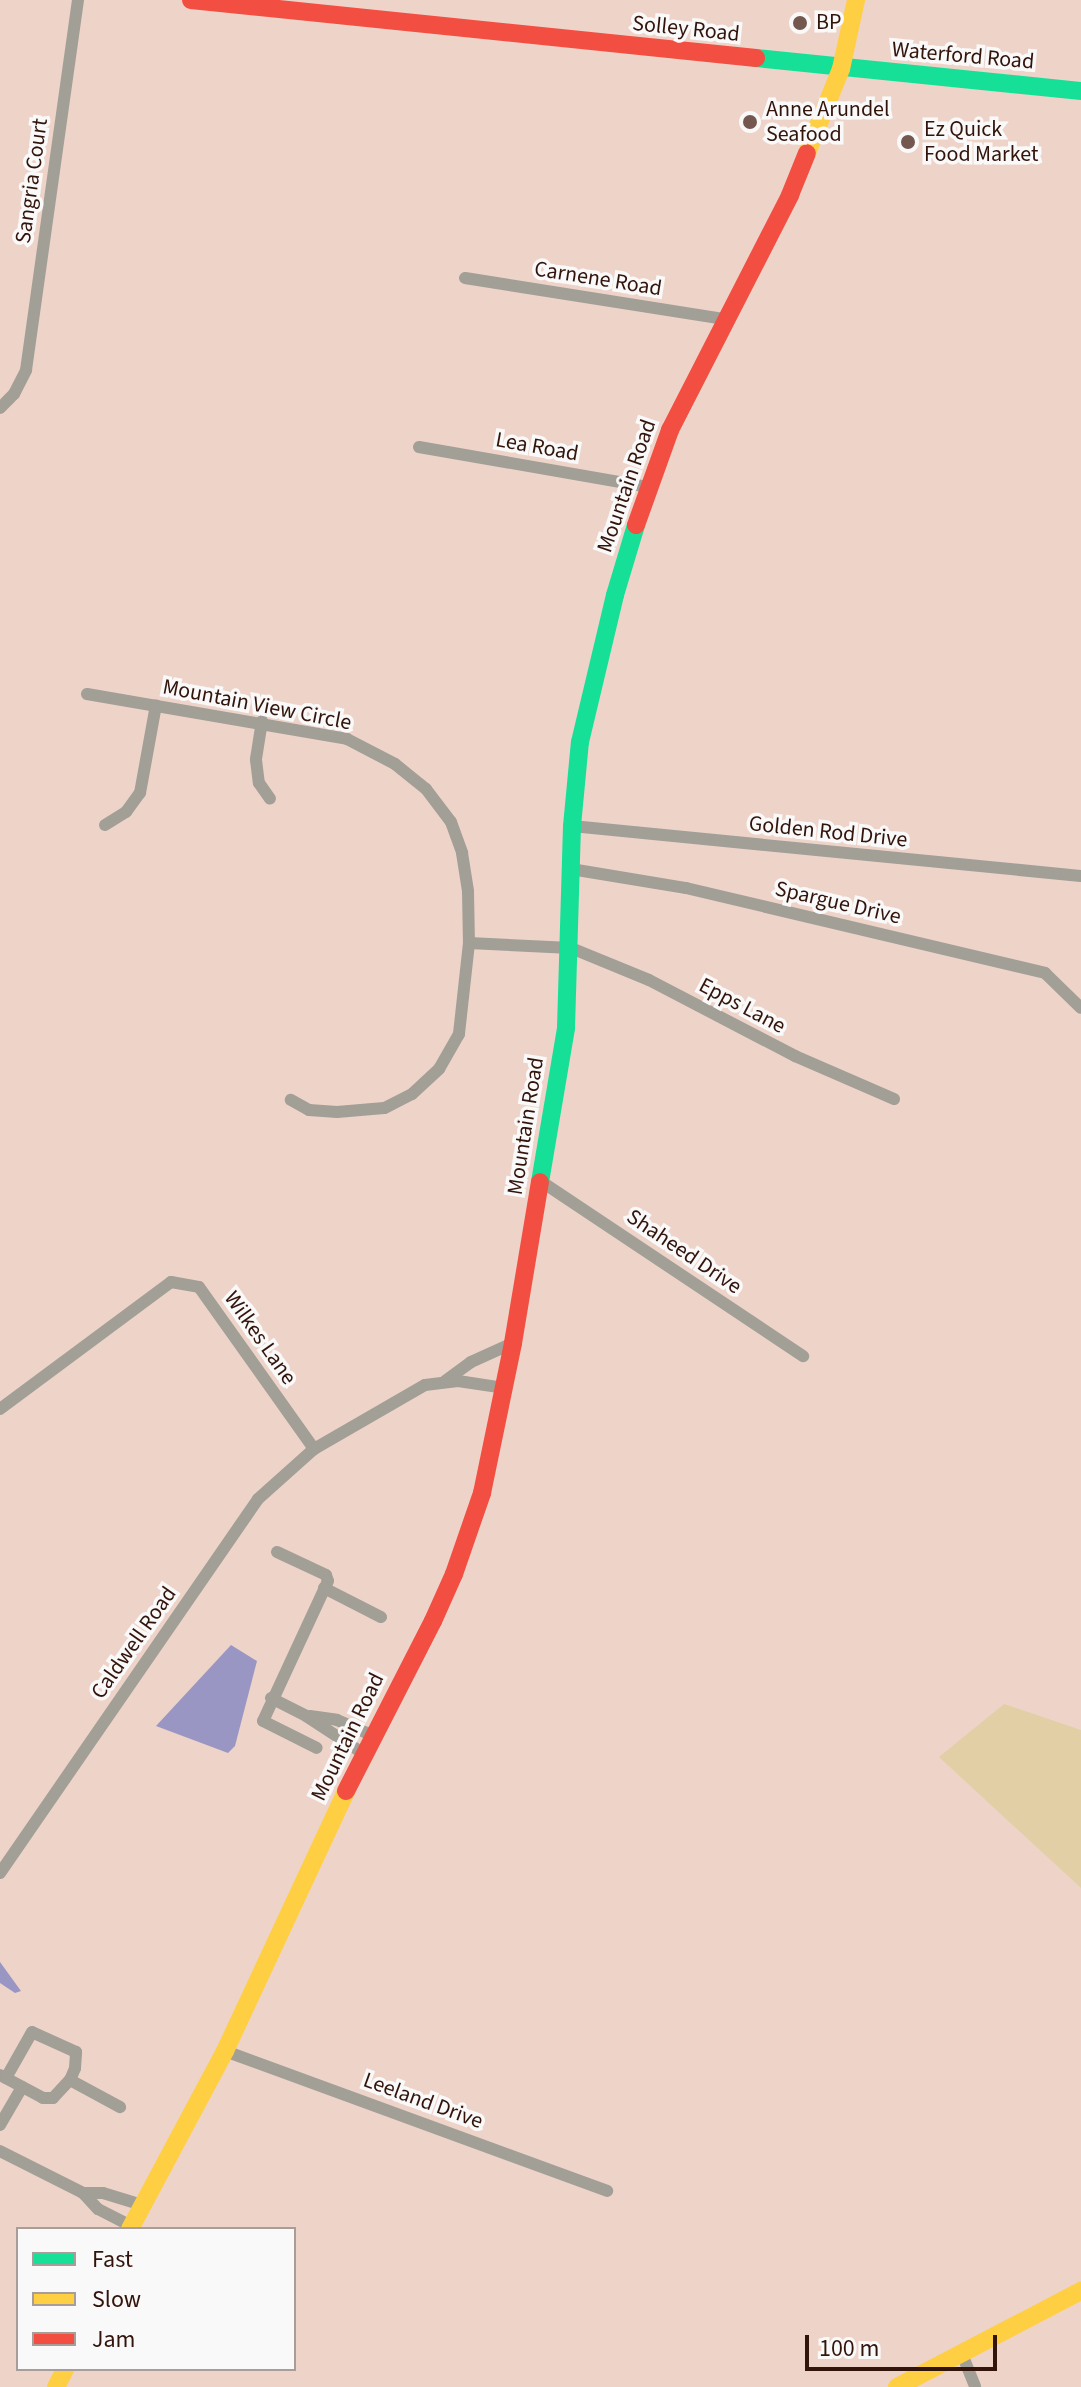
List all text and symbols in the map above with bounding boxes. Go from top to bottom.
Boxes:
street label: Solley Road [631,10,741,48]
place label: BP [816,10,841,36]
marker: BP [791,14,809,32]
street label: Waterford Road [891,37,1035,75]
place label: Anne Arundel Seafood [766,96,890,148]
marker: Anne Arundel Seafood [741,113,759,131]
place label: Ez Quick Food Market [924,116,1038,168]
street label: Sangria Court [10,117,54,245]
marker: Ez Quick Food Market [899,133,917,151]
street label: Carnene Road [532,256,664,302]
street label: Mountain Road [592,416,662,556]
street label: Lea Road [493,427,581,467]
street label: Mountain View Circle [160,674,354,736]
street label: Golden Rod Drive [747,811,909,853]
street label: Spargue Drive [773,876,903,930]
street label: Epps Lane [694,972,790,1040]
street label: Mountain Road [502,1055,550,1197]
street label: Shaheed Drive [622,1204,746,1300]
street label: Wilkes Lane [218,1286,302,1390]
street label: Caldwell Road [86,1582,182,1704]
street label: Mountain Road [306,1669,390,1805]
street label: Leeland Drive [360,2067,486,2135]
legend [16,2227,296,2371]
text: Fast [92,2242,133,2277]
text: Slow [92,2282,141,2317]
scale bar [809,2319,1001,2369]
text: Jam [92,2322,136,2357]
text: 100 m [819,2331,879,2366]

